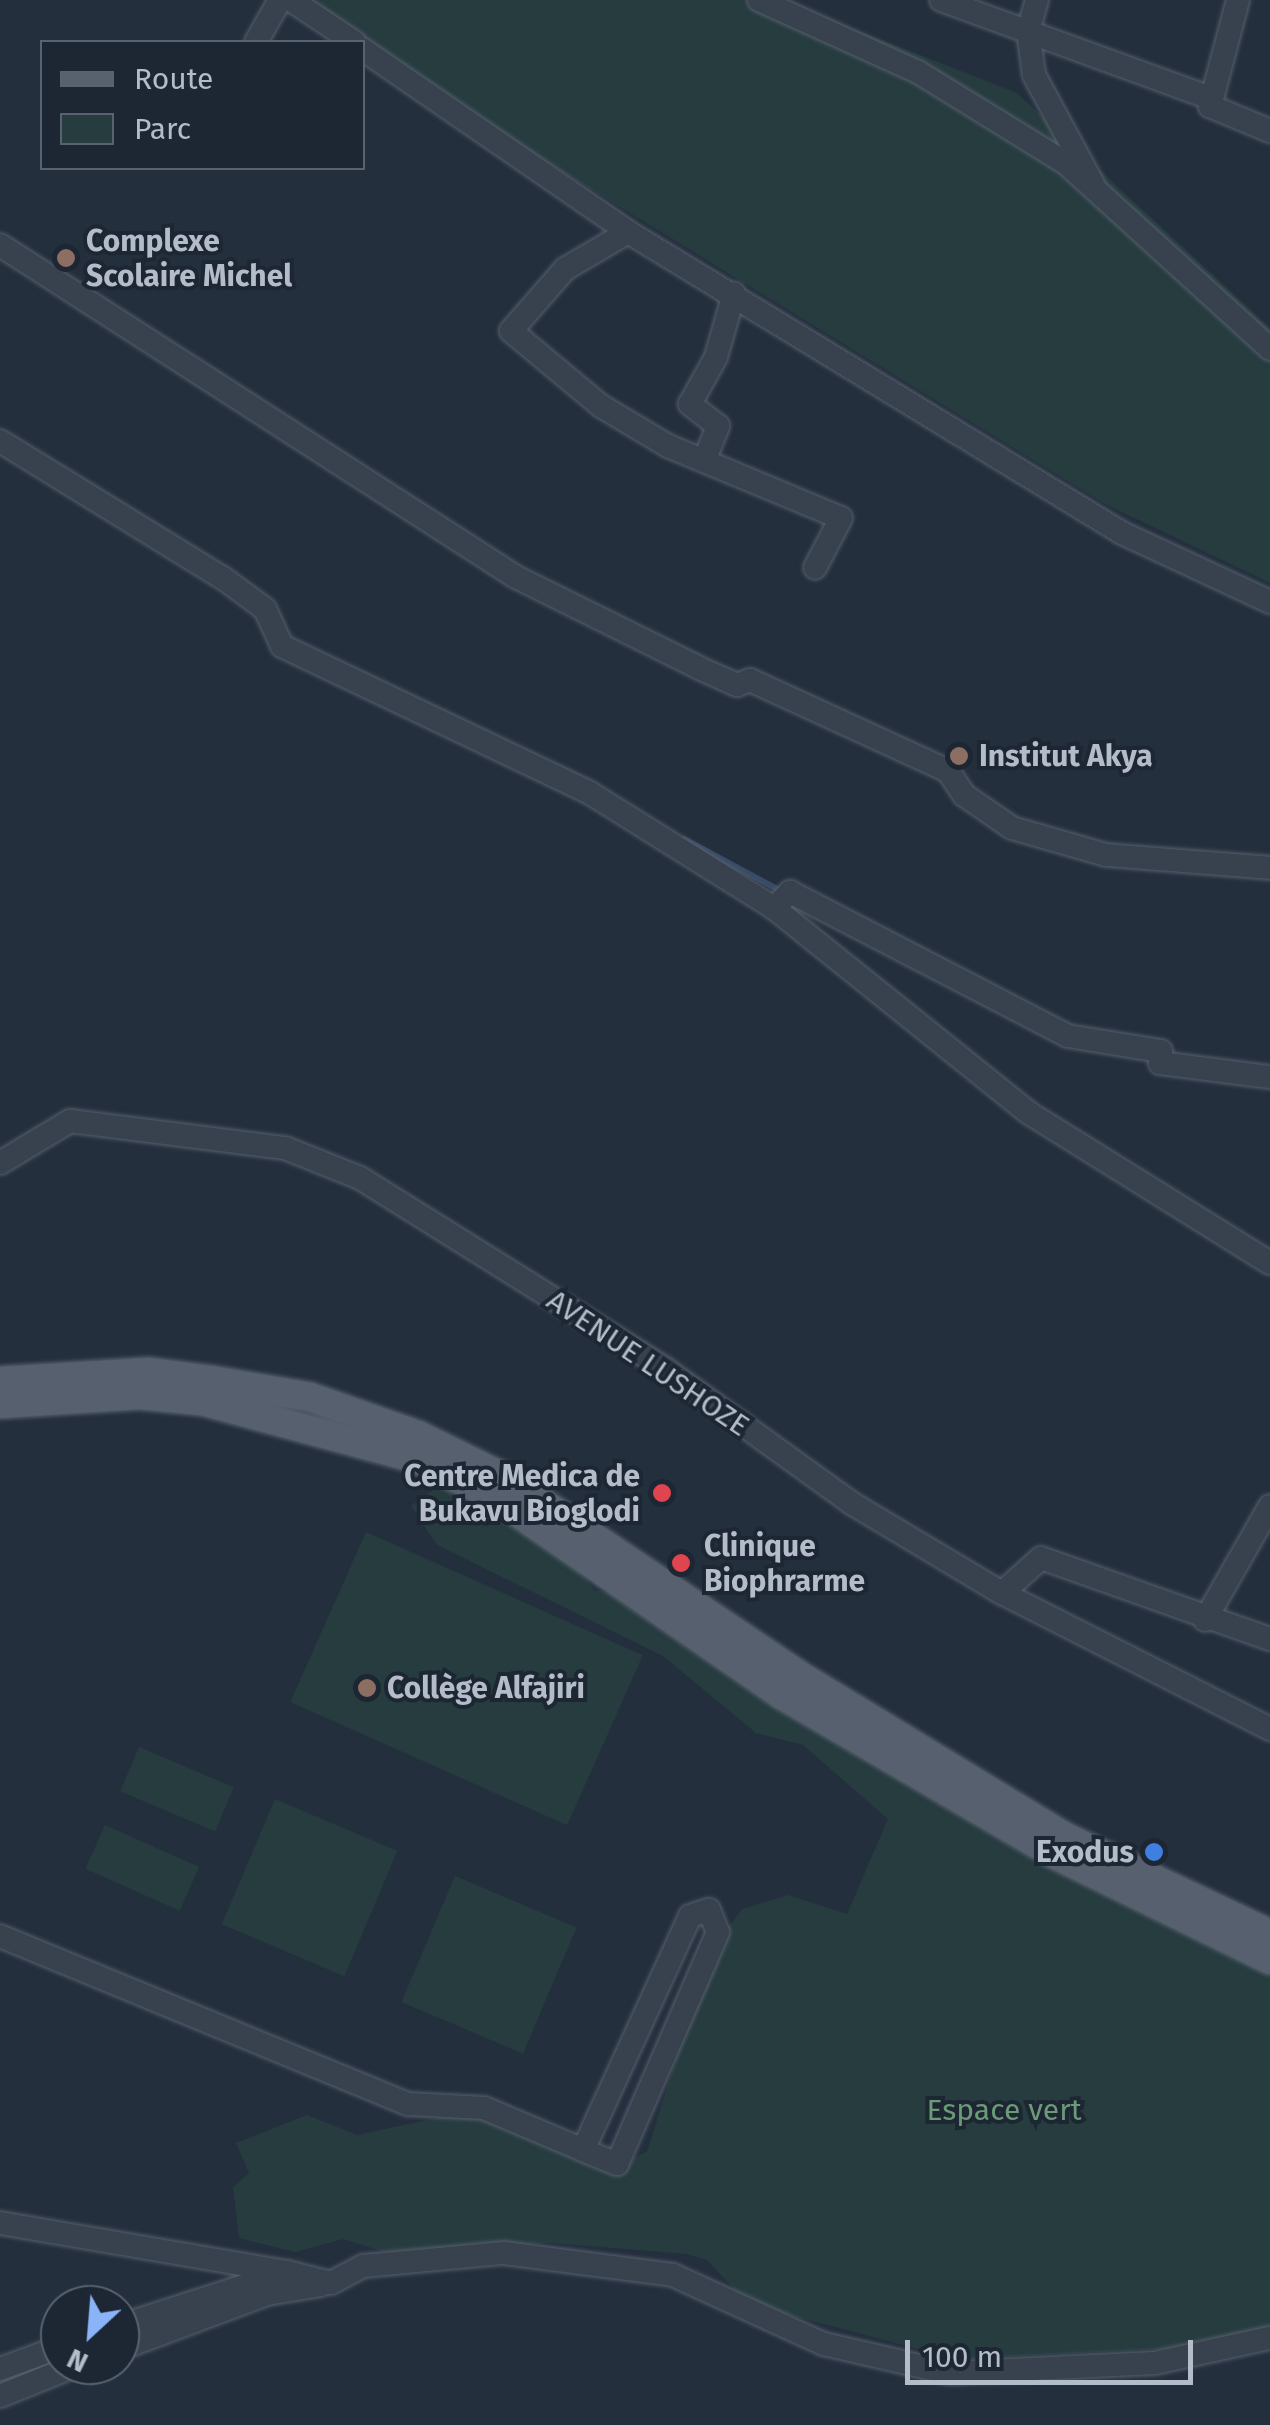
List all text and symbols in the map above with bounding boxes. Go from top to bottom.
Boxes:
legend [40,40,365,170]
text: Route [134,61,213,97]
text: Parc [134,111,191,147]
place label: Complexe Scolaire Michel [86,223,292,294]
marker: Complexe Scolaire Michel [55,247,77,269]
place label: Institut Akya [979,738,1153,774]
marker: Institut Akya [948,745,970,767]
street label: AVENUE LUSHOZE [540,1282,756,1444]
place label: Centre Medica de Bukavu Bioglodi [404,1458,640,1528]
marker: Centre Medica de Bukavu Bioglodi [649,1480,675,1506]
place label: Clinique Biophrarme [704,1528,865,1598]
marker: Clinique Biophrarme [668,1550,694,1576]
place label: Collège Alfajiri [387,1670,585,1706]
marker: Collège Alfajiri [356,1677,378,1699]
place label: Exodus [1036,1834,1134,1870]
marker: Exodus [1143,1841,1165,1863]
park label: Espace vert [926,2092,1082,2128]
north arrow [40,2285,140,2385]
scale bar [910,2320,1198,2382]
text: 100 m [922,2339,1002,2375]
text: N [62,2342,93,2380]

